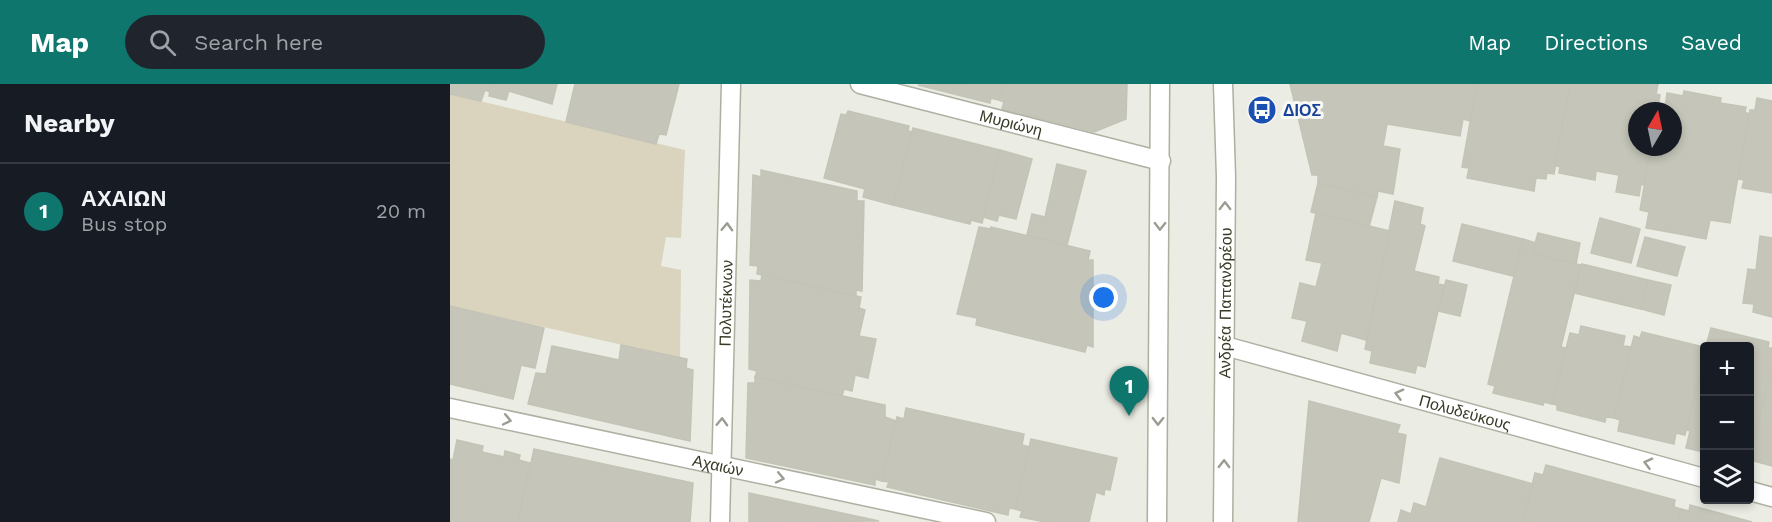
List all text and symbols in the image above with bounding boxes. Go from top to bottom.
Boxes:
search box [125,15,545,69]
text: Map [30,26,89,59]
icon: search [146,26,179,59]
text: Search here [194,30,323,55]
text: Map [1468,30,1511,55]
text: Directions [1544,30,1648,55]
text: Saved [1681,30,1742,55]
bus stop icon: ΔΙΟΣ [1246,94,1278,126]
place label: ΔΙΟΣ [1283,101,1321,120]
north arrow [1628,102,1682,156]
street label: Μυριώνη [978,106,1045,140]
text: Nearby [24,108,115,138]
text: ΑΧΑΙΩΝ [81,186,166,211]
text: 1 [39,199,48,223]
text: 20 m [376,199,426,223]
one-way arrow [1219,201,1232,210]
text: Bus stop [81,212,167,236]
one-way arrow [721,222,734,231]
one-way arrow [1154,222,1166,231]
street label: Ανδρέα Παπανδρέου [1215,227,1235,379]
street label: Πολυτέκνων [715,260,736,347]
your location [1089,283,1118,312]
map controls [1700,342,1754,504]
button: + [1700,342,1754,396]
pin: 1 [1110,366,1148,416]
one-way arrow [1395,389,1405,401]
street label: Πολυδεύκους [1417,390,1513,434]
button: − [1700,396,1754,450]
one-way arrow [502,413,512,426]
one-way arrow [716,417,728,426]
one-way arrow [1152,417,1164,426]
street label: Αχαιών [691,450,745,480]
button: layers [1700,450,1754,504]
one-way arrow [1643,458,1654,470]
one-way arrow [1218,459,1230,468]
one-way arrow [775,471,785,484]

